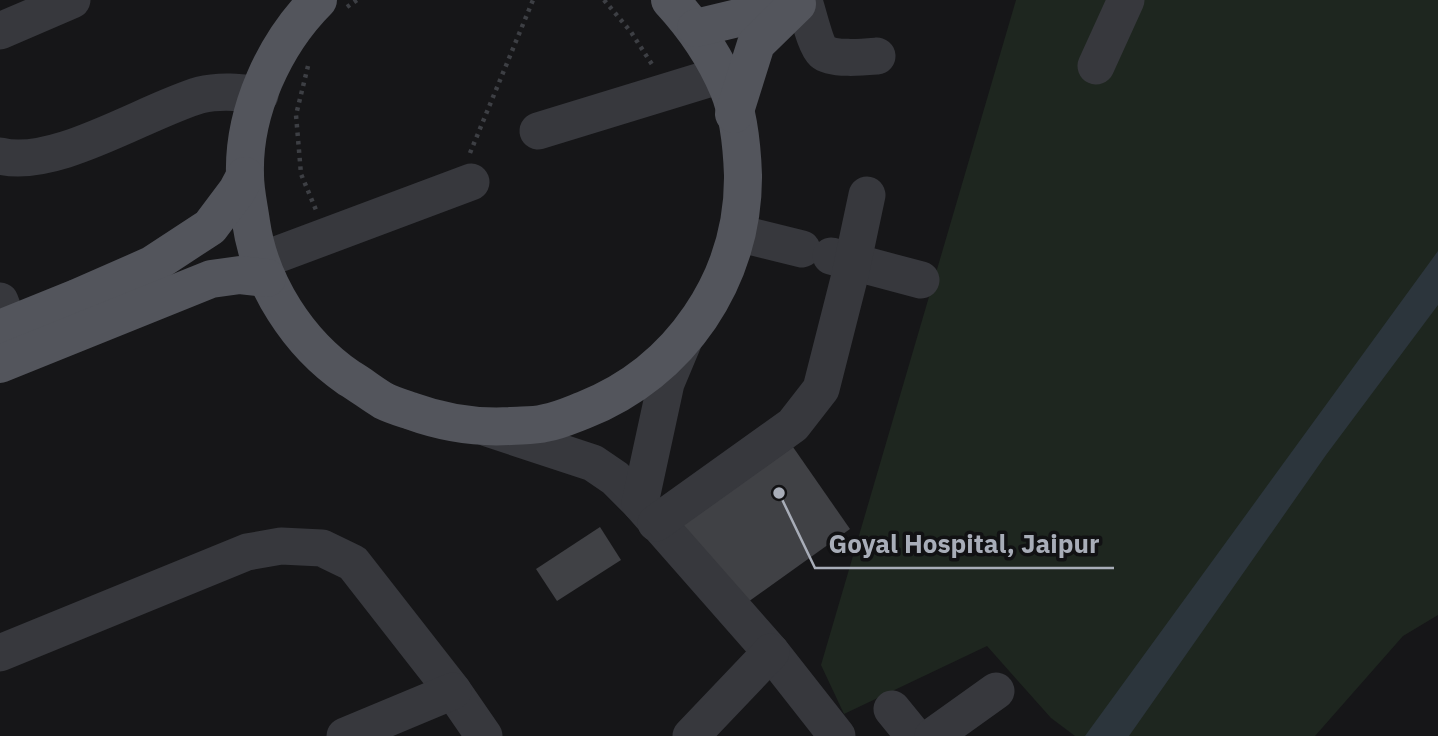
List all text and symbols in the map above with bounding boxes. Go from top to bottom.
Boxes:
callout: Goyal Hospital, Jaipur [815,521,1114,568]
text: Goyal Hospital, Jaipur [829,526,1099,560]

